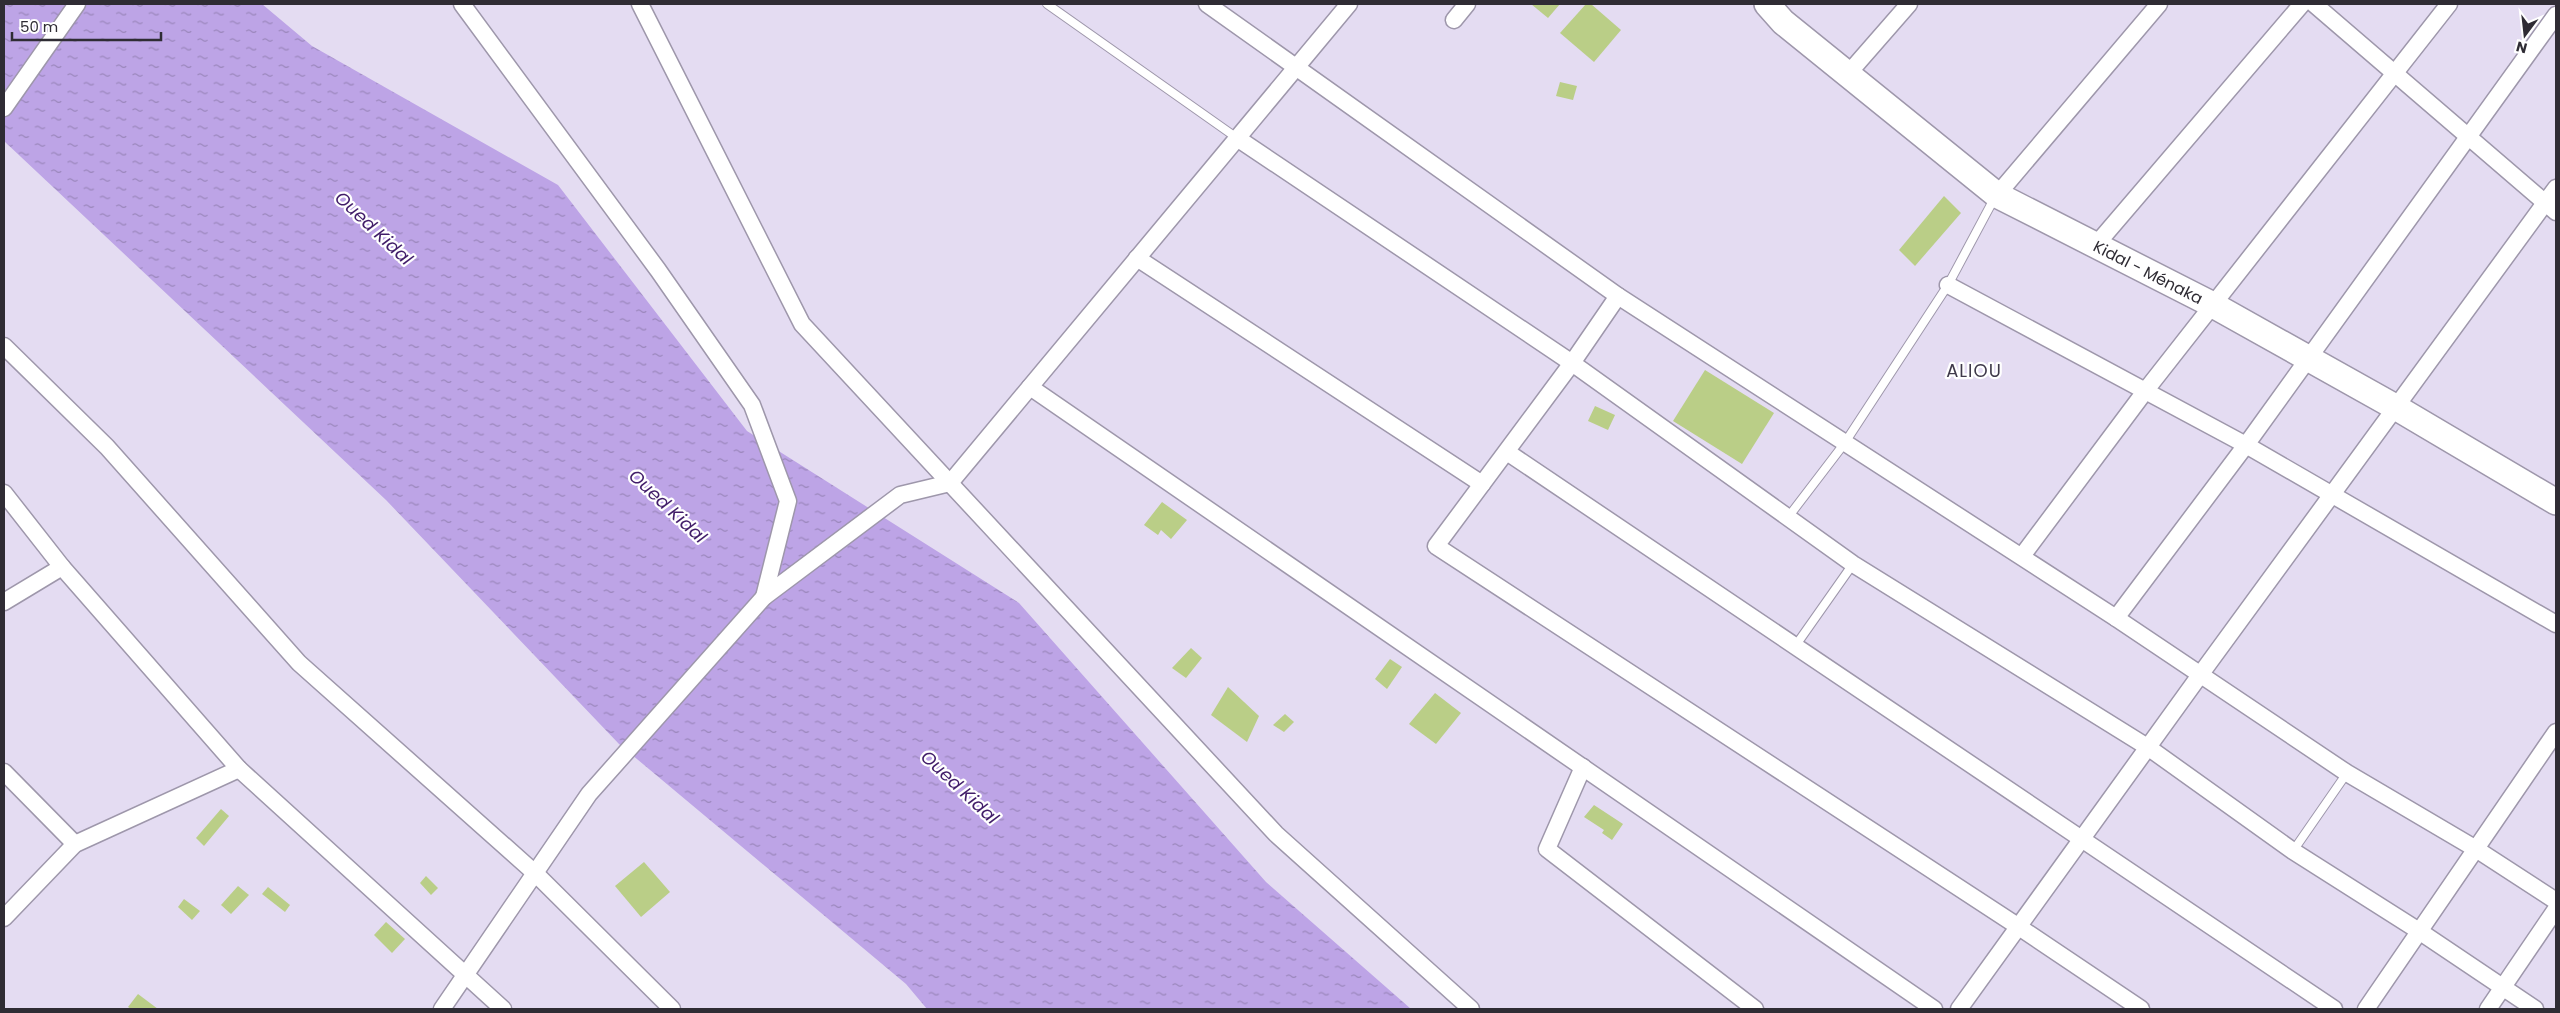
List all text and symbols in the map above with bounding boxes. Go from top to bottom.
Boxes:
scale bar [12,10,161,42]
north arrow [2500,10,2550,60]
text: 50 m [20,16,58,37]
text: N [2514,37,2529,59]
water label: Oued Kidal [330,185,419,271]
street label: Kidal - Ménaka [2089,234,2207,310]
district label: ALIOU [1946,358,2002,383]
water label: Oued Kidal [624,463,713,549]
water label: Oued Kidal [916,744,1005,830]

